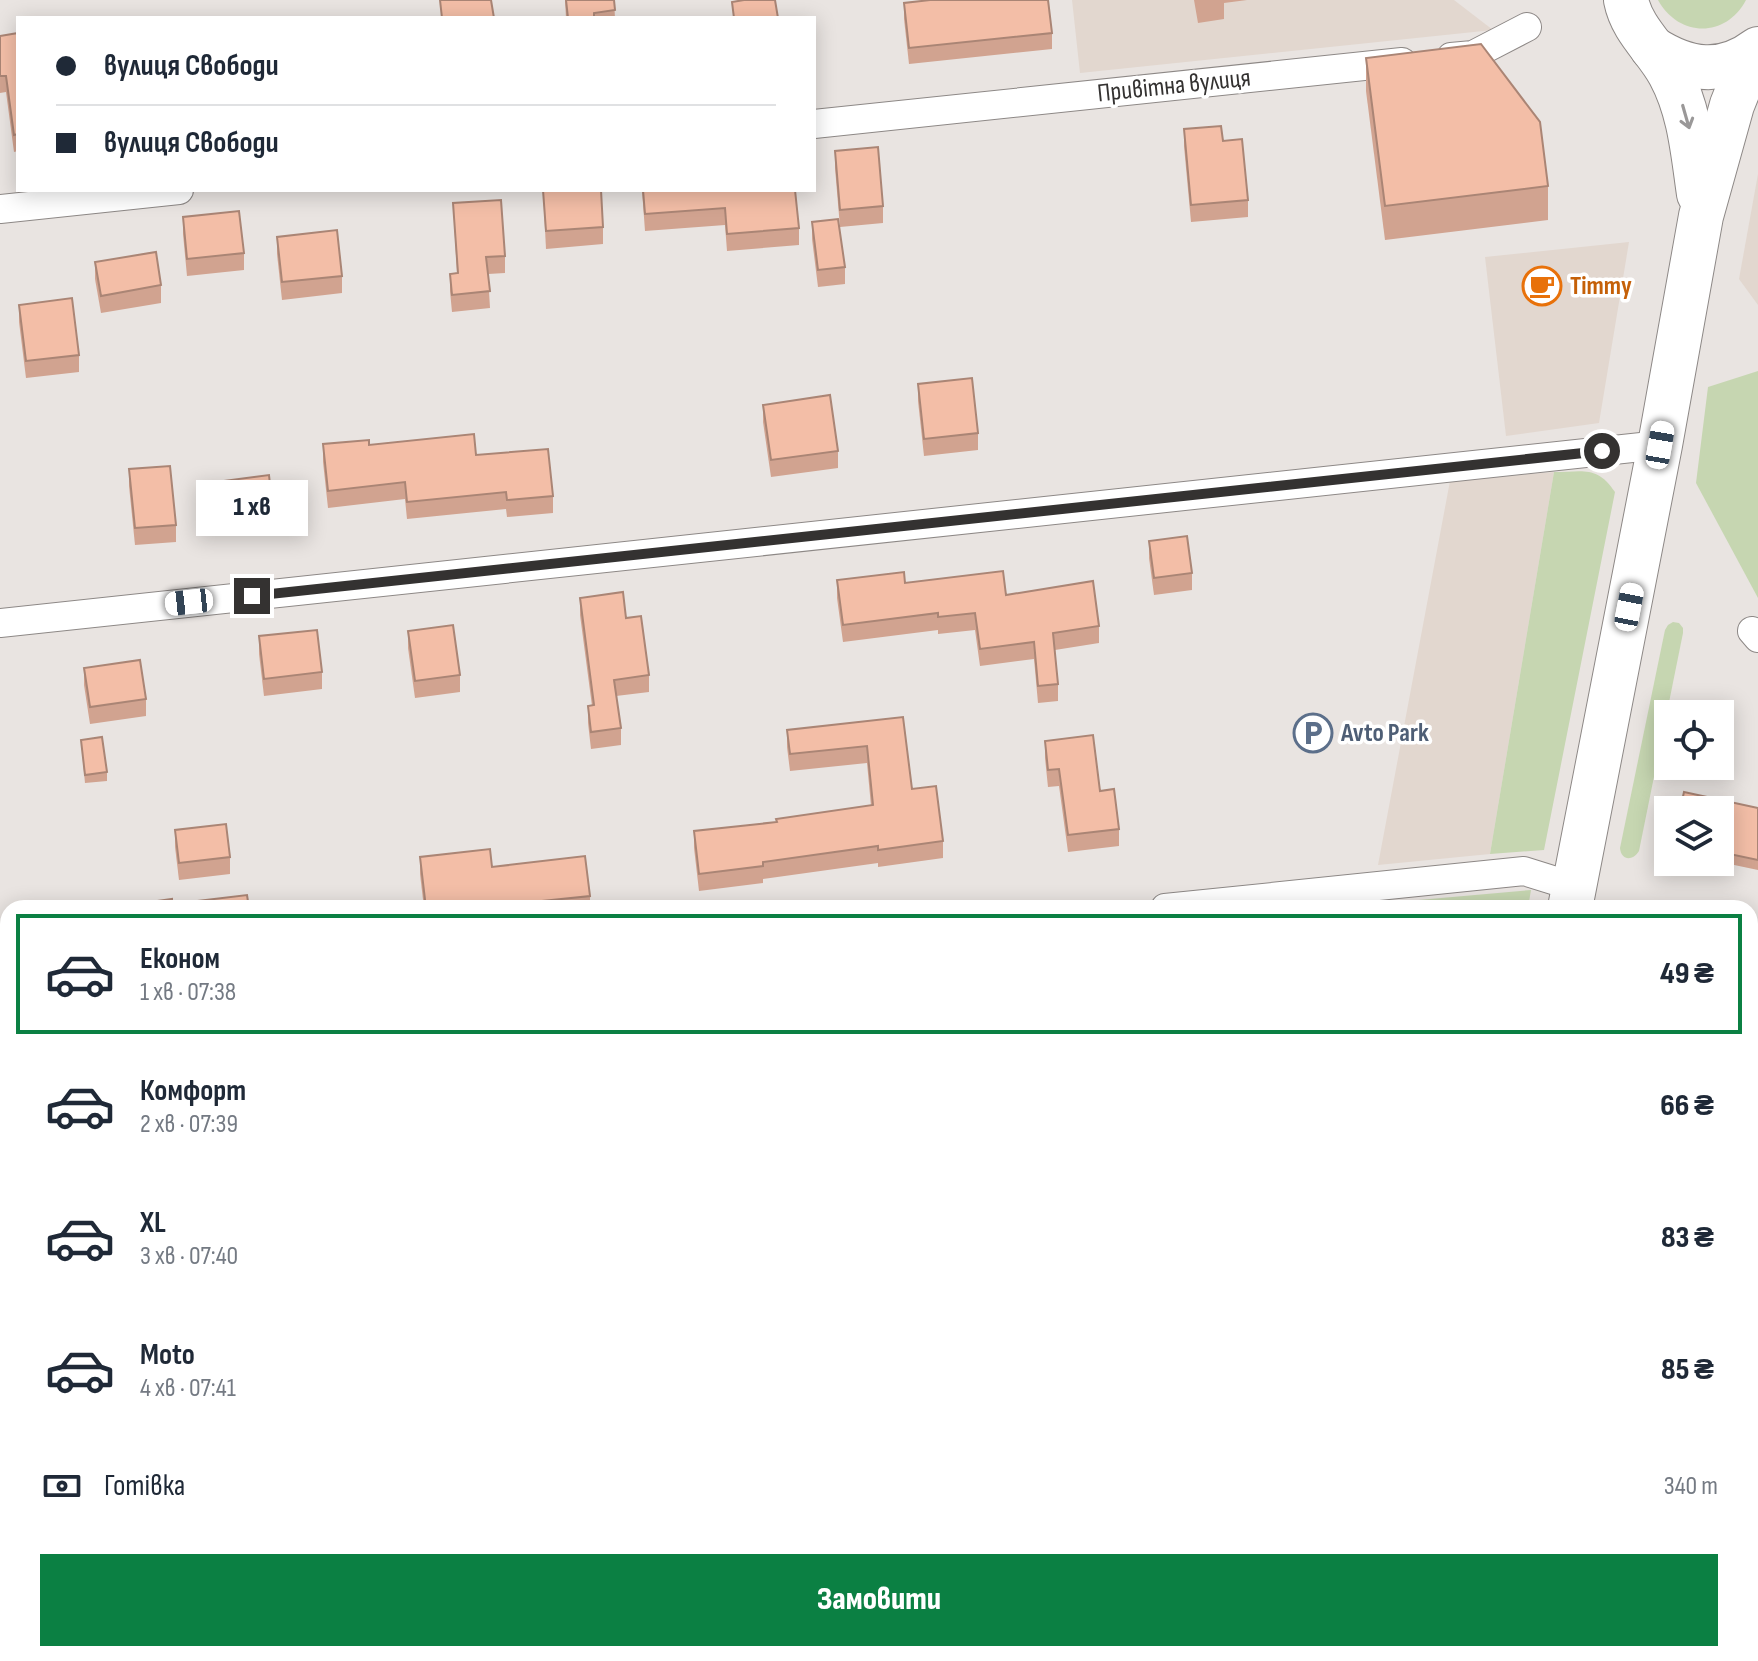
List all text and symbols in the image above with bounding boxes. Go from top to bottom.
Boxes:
text: вулиця Свободи [104,48,279,84]
street label: Привітна вулиця [1096,63,1252,109]
one-way arrow [1680,103,1695,129]
text: вулиця Свободи [104,125,279,161]
cafe icon: Timmy [1521,265,1563,307]
place label: Timmy [1570,271,1632,302]
car [1644,419,1676,471]
route start [1584,433,1620,469]
callout: 1 хв [196,480,308,536]
text: 1 хв [233,492,271,523]
route end [234,578,270,614]
car [1613,581,1645,633]
car [164,588,214,616]
map controls [1654,700,1734,876]
button: locate [1654,700,1734,780]
parking icon: Avto Park [1292,712,1334,754]
place label: Avto Park [1340,718,1429,749]
button: layers [1654,796,1734,876]
icon: car [44,938,116,1010]
text: Економ [140,941,220,977]
text: 49 ₴ [1660,956,1714,992]
text: 1 хв · 07:38 [140,977,236,1008]
icon: car [44,1070,116,1142]
text: Комфорт [140,1073,246,1109]
text: 66 ₴ [1660,1088,1714,1124]
text: 2 хв · 07:39 [140,1109,238,1140]
icon: car [44,1202,116,1274]
text: XL [140,1205,166,1241]
text: 83 ₴ [1661,1220,1714,1256]
text: 3 хв · 07:40 [140,1241,238,1272]
icon: car [44,1334,116,1406]
text: Moto [140,1337,195,1373]
text: 85 ₴ [1661,1352,1714,1388]
text: 4 хв · 07:41 [140,1373,236,1404]
icon: cash [40,1464,84,1508]
text: Готівка [104,1468,185,1504]
text: 340 m [1664,1471,1718,1502]
button: Замовити [40,1554,1718,1646]

